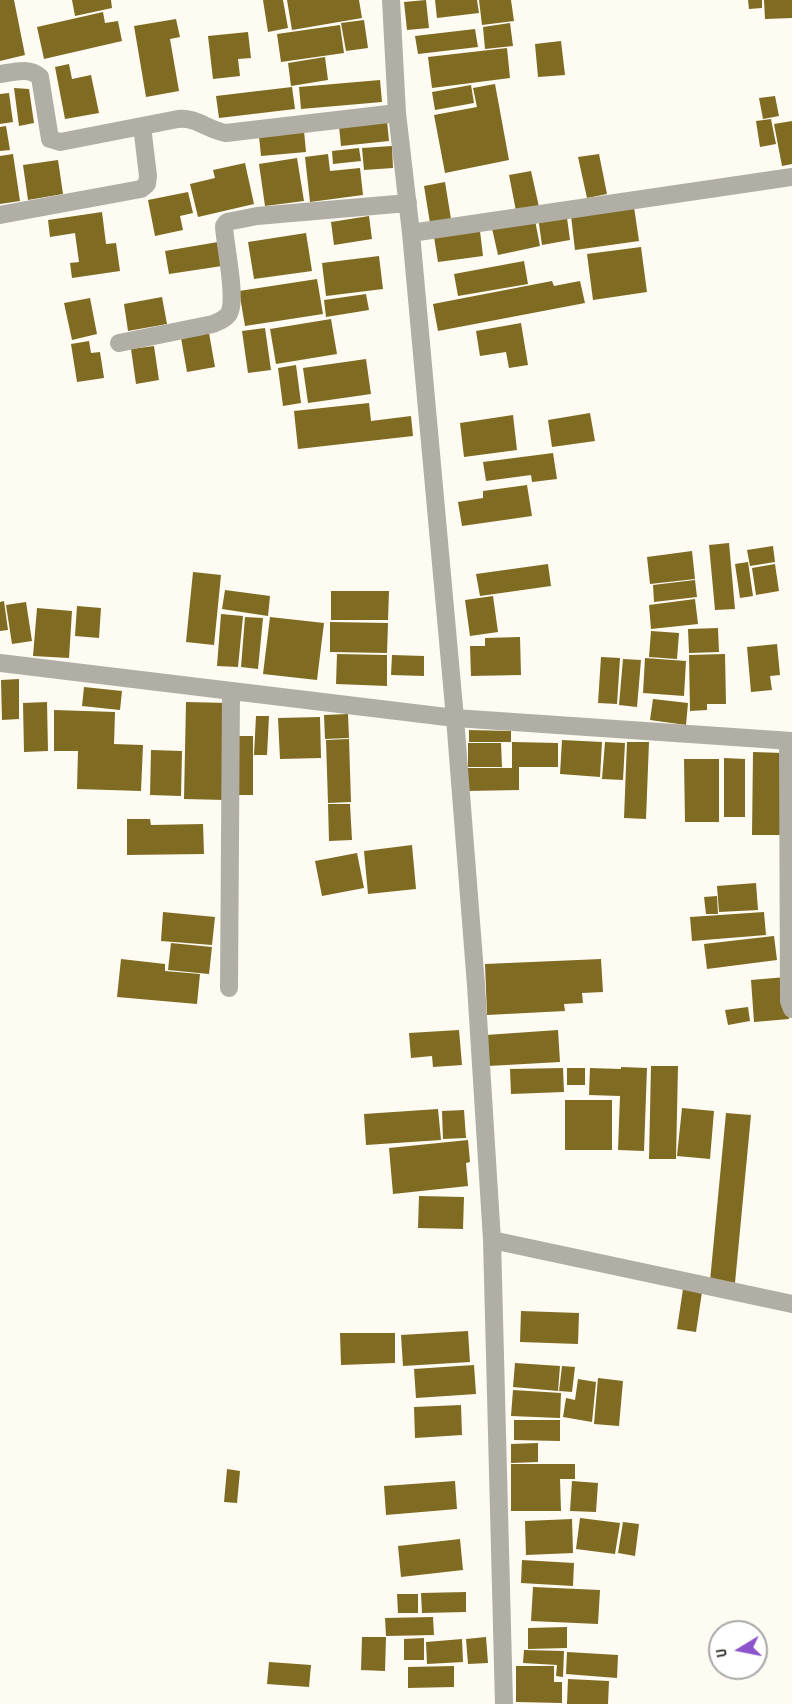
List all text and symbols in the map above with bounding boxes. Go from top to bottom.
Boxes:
north arrow [708,1620,768,1680]
text: U [712,1647,732,1659]

